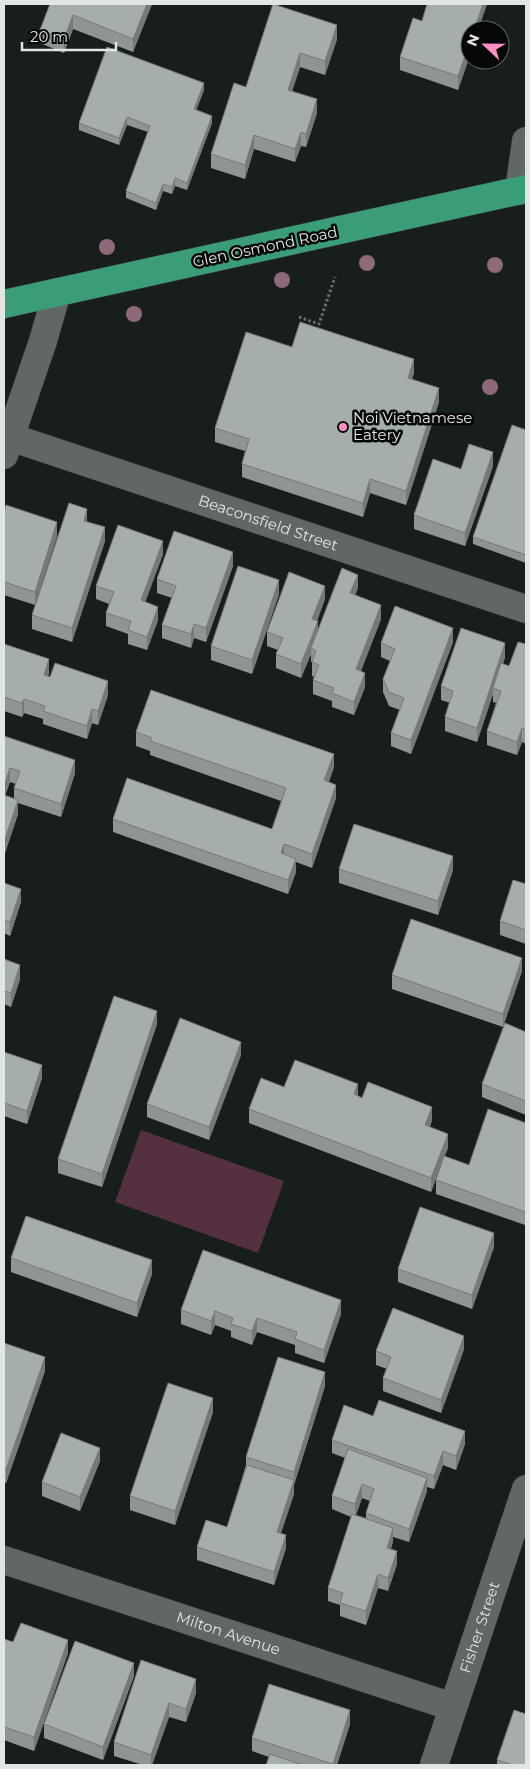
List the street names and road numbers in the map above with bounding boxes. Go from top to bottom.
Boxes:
street label: Glen Osmond Road [191,222,339,271]
street label: Beaconsfield Street [196,490,340,555]
street label: Fisher Street [455,1579,503,1676]
street label: Milton Avenue [174,1607,283,1659]

